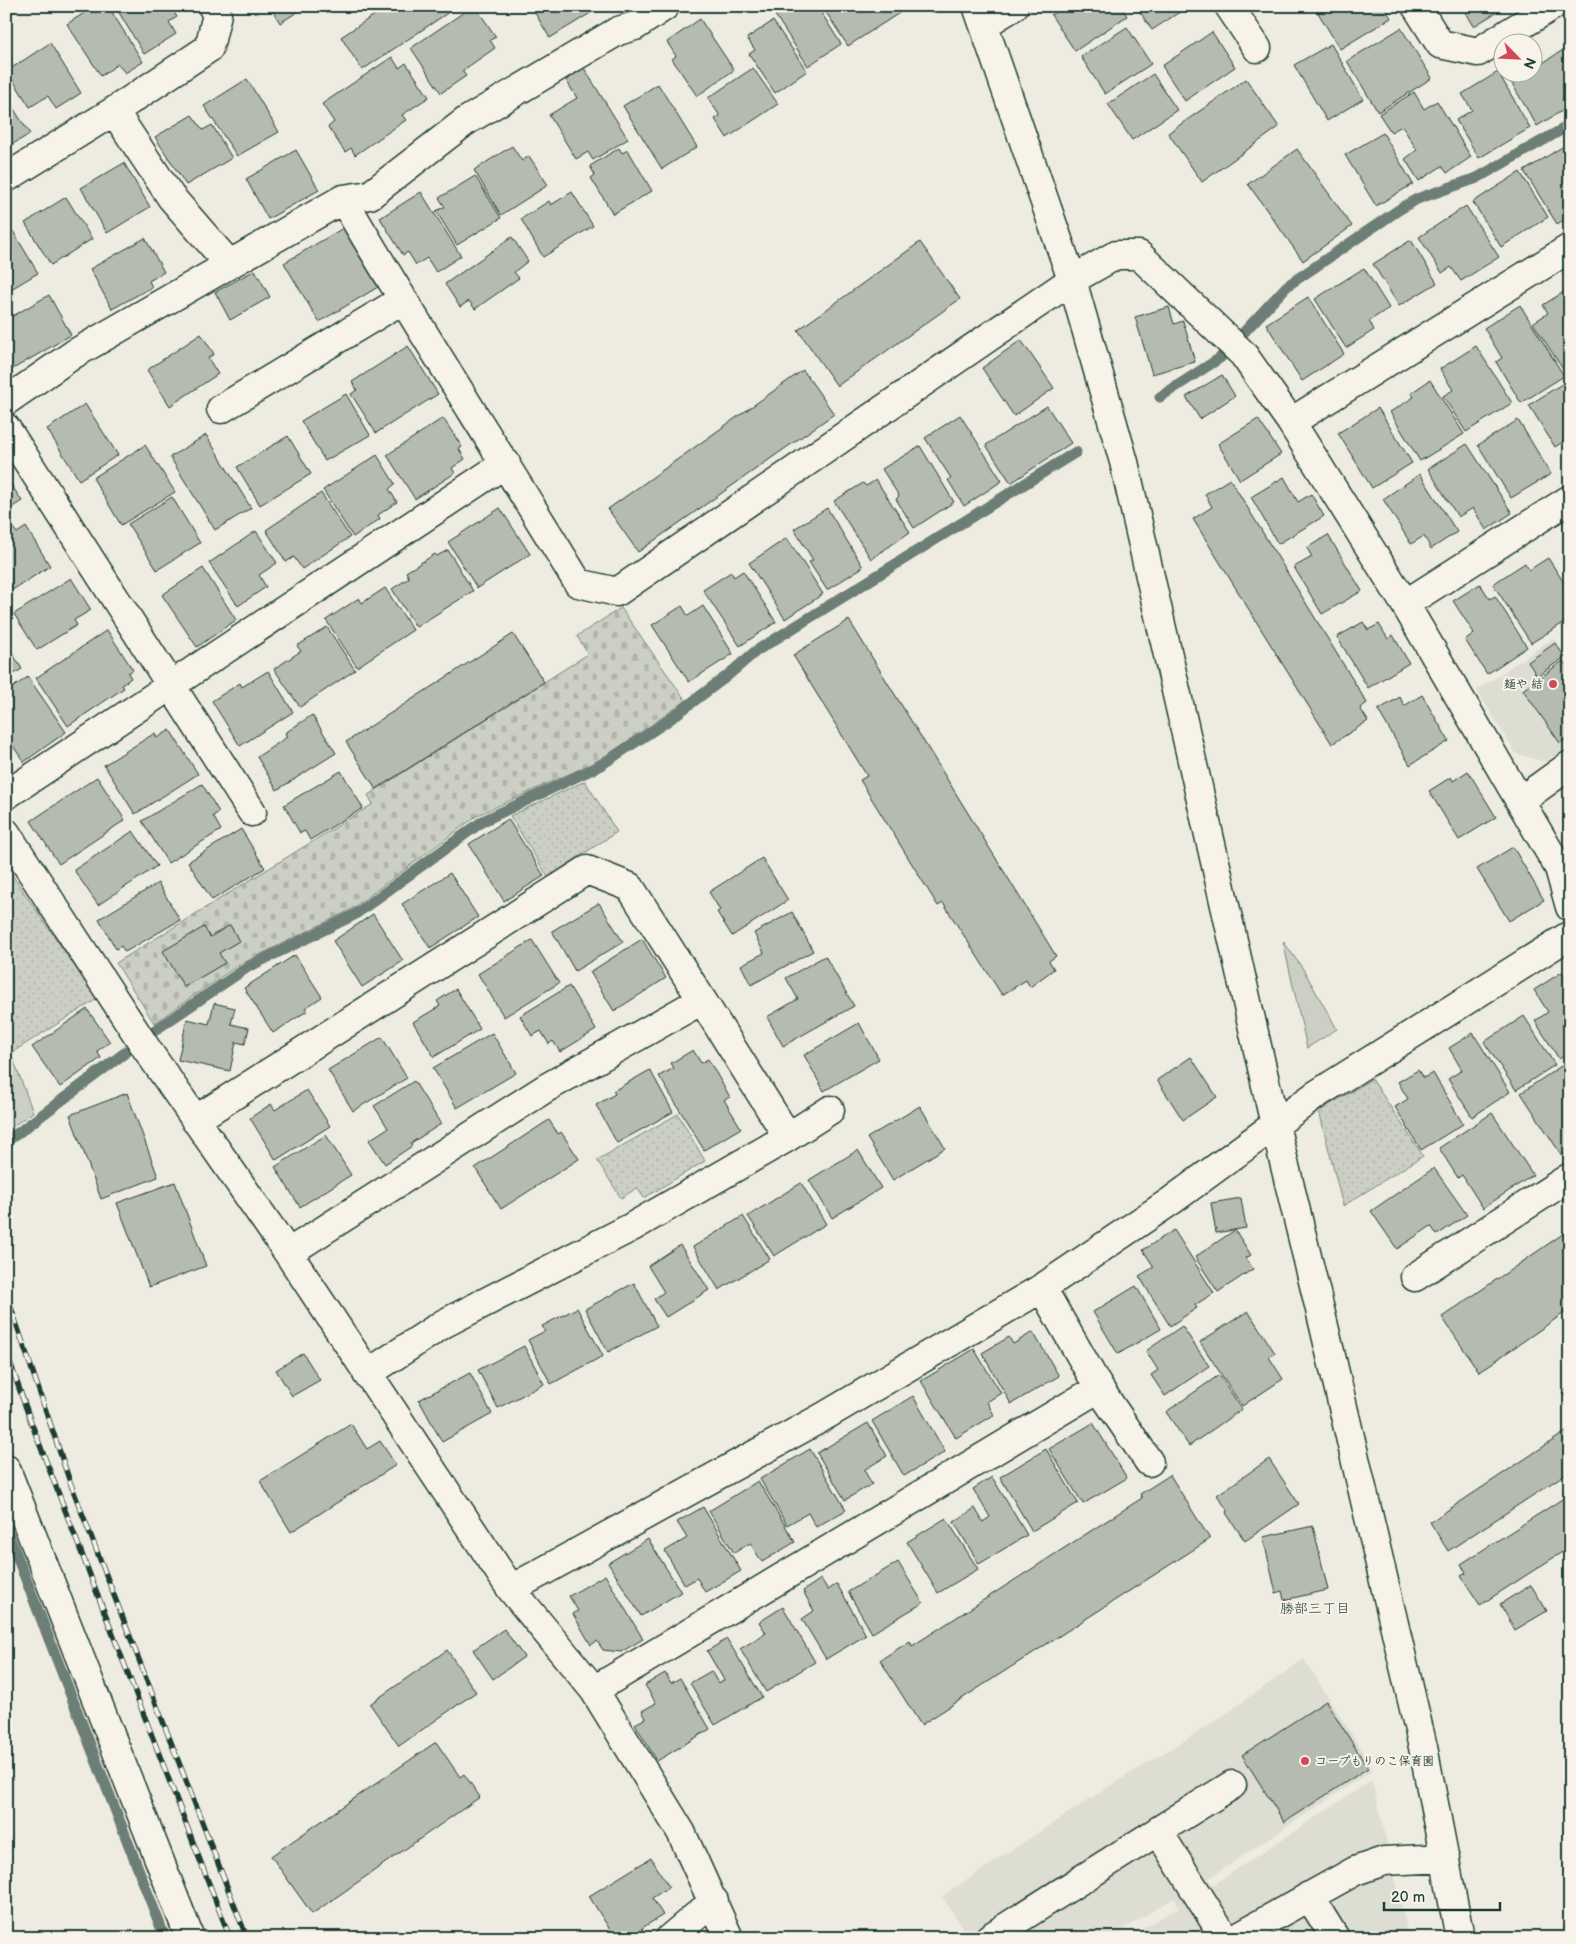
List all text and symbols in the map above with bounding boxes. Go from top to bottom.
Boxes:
north arrow [1494,32,1544,82]
text: N [1520,55,1539,71]
place label: 麺や 結 [1504,677,1543,692]
marker: 麺や 結 [1547,678,1559,690]
district label: 勝部三丁目 [1280,1600,1350,1617]
place label: コープもりのこ保育園 [1315,1754,1435,1769]
marker: コープもりのこ保育園 [1299,1755,1311,1767]
scale bar [1384,1879,1500,1911]
text: 20 m [1391,1888,1425,1907]

